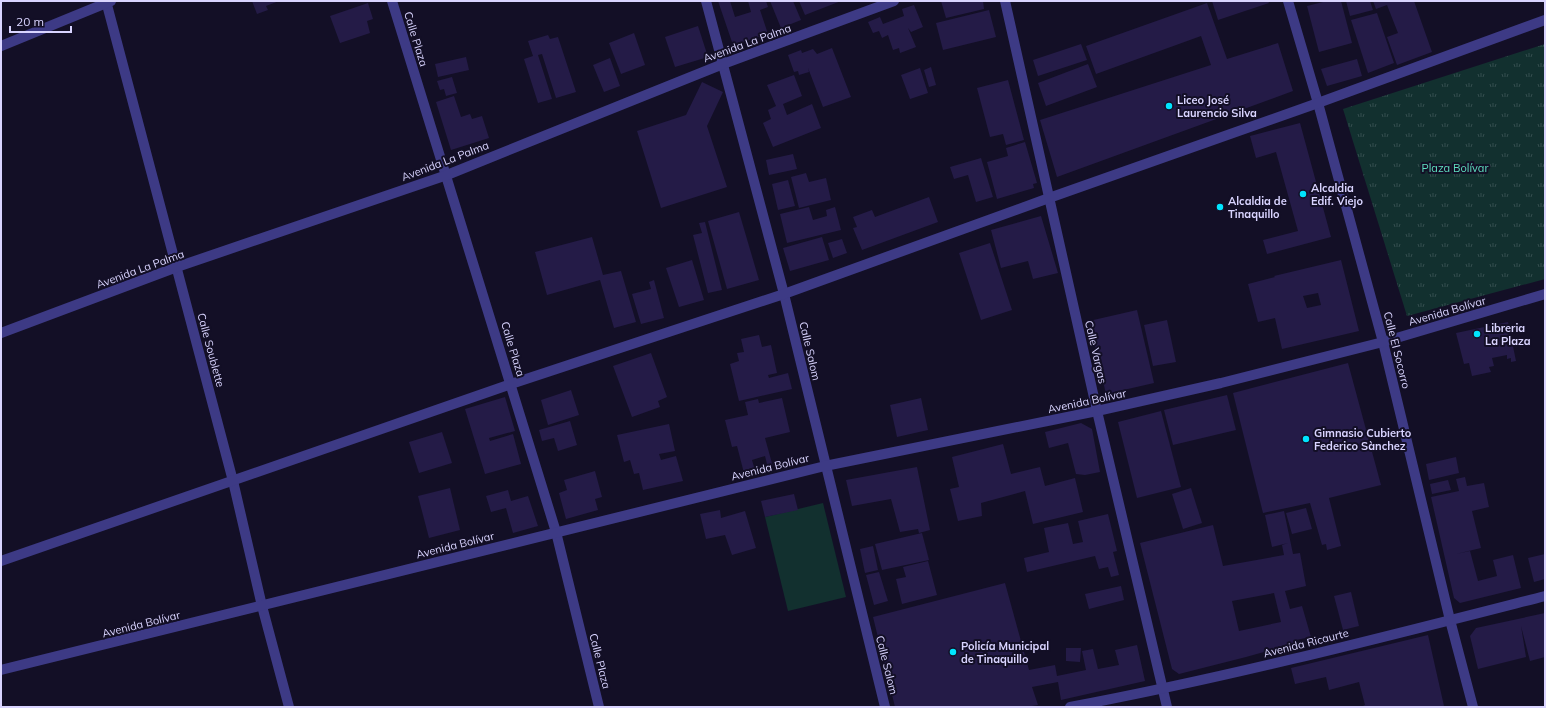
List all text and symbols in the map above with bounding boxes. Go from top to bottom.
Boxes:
scale bar [10,8,71,34]
street label: Calle Plaza [401,10,431,68]
text: 20 m [16,14,44,29]
street label: Avenida La Palma [701,21,793,65]
place label: Liceo José Laurencio Silva [1177,93,1257,120]
marker: Liceo José Laurencio Silva [1164,101,1174,111]
street label: Avenida La Palma [399,138,491,184]
park label: Plaza Bolívar [1422,161,1488,175]
place label: Alcaldia Edif. Viejo [1311,181,1363,208]
marker: Alcaldia Edif. Viejo [1298,189,1308,199]
place label: Alcaldia de Tinaquillo [1228,194,1287,221]
marker: Alcaldia de Tinaquillo [1215,202,1225,212]
street label: Avenida La Palma [94,247,186,291]
street label: Avenida Bolívar [1407,293,1487,329]
street label: Calle El Socorro [1381,310,1413,390]
street label: Calle Soublette [194,311,228,389]
street label: Calle Vargas [1082,319,1110,385]
street label: Calle Plaza [498,320,528,378]
street label: Calle Salom [796,320,824,382]
place label: Libreria La Plaza [1485,321,1531,348]
marker: Libreria La Plaza [1472,329,1482,339]
street label: Avenida Bolívar [1046,386,1128,416]
place label: Gimnasio Cubierto Federico Sànchez [1314,426,1412,453]
marker: Gimnasio Cubierto Federico Sànchez [1301,434,1311,444]
street label: Avenida Bolívar [729,451,811,483]
street label: Avenida Bolívar [414,529,496,561]
street label: Avenida Bolívar [100,608,182,640]
street label: Avenida Ricaurte [1262,626,1350,660]
street label: Calle Plaza [586,632,614,690]
street label: Calle Salom [873,634,901,696]
place label: Policía Municipal de Tinaquillo [961,639,1049,666]
marker: Policía Municipal de Tinaquillo [948,647,958,657]

